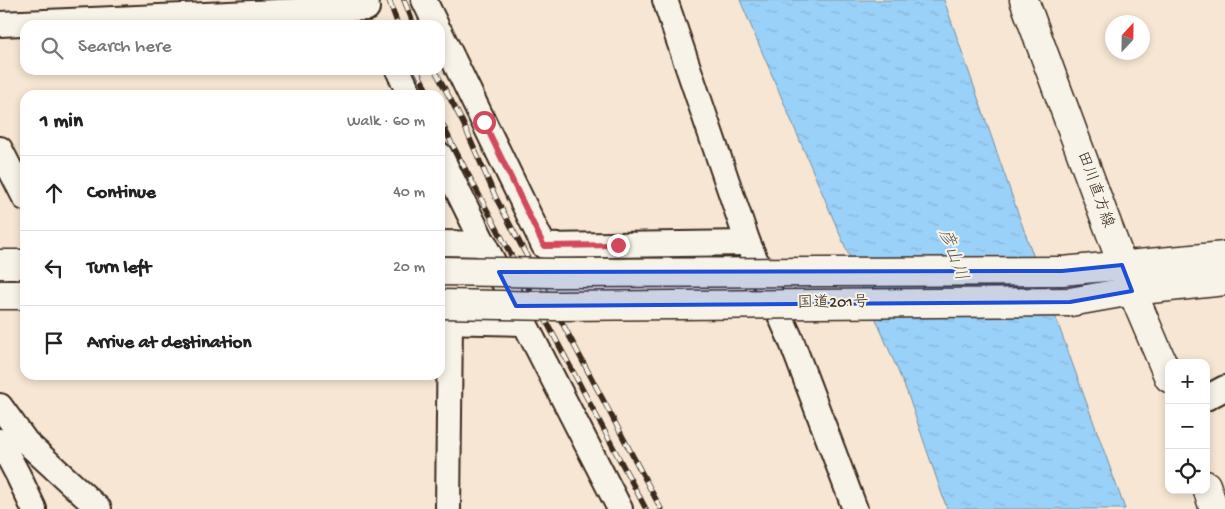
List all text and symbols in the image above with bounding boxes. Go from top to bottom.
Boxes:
north arrow [1105,15,1150,60]
search box [20,20,445,75]
icon: search [38,34,66,62]
text: Search here [78,36,172,59]
text: 1 min [40,110,83,135]
route start [473,111,496,134]
text: Walk · 60 m [347,113,425,132]
street label: 田川直方線 [1071,148,1118,231]
icon: ahead [40,179,68,207]
text: Continue [87,182,156,205]
text: 40 m [393,184,425,203]
water label: 彦山川 [933,226,972,284]
route end [607,234,630,257]
icon: left [40,254,68,282]
text: Turn left [87,257,151,280]
text: 20 m [393,259,425,278]
street label: 国道201号 [797,293,869,314]
icon: arrive [40,329,68,357]
text: Arrive at destination [87,332,251,355]
map controls [1165,359,1210,494]
button: + [1165,359,1210,404]
button: − [1165,404,1210,449]
button: locate [1165,449,1210,494]

